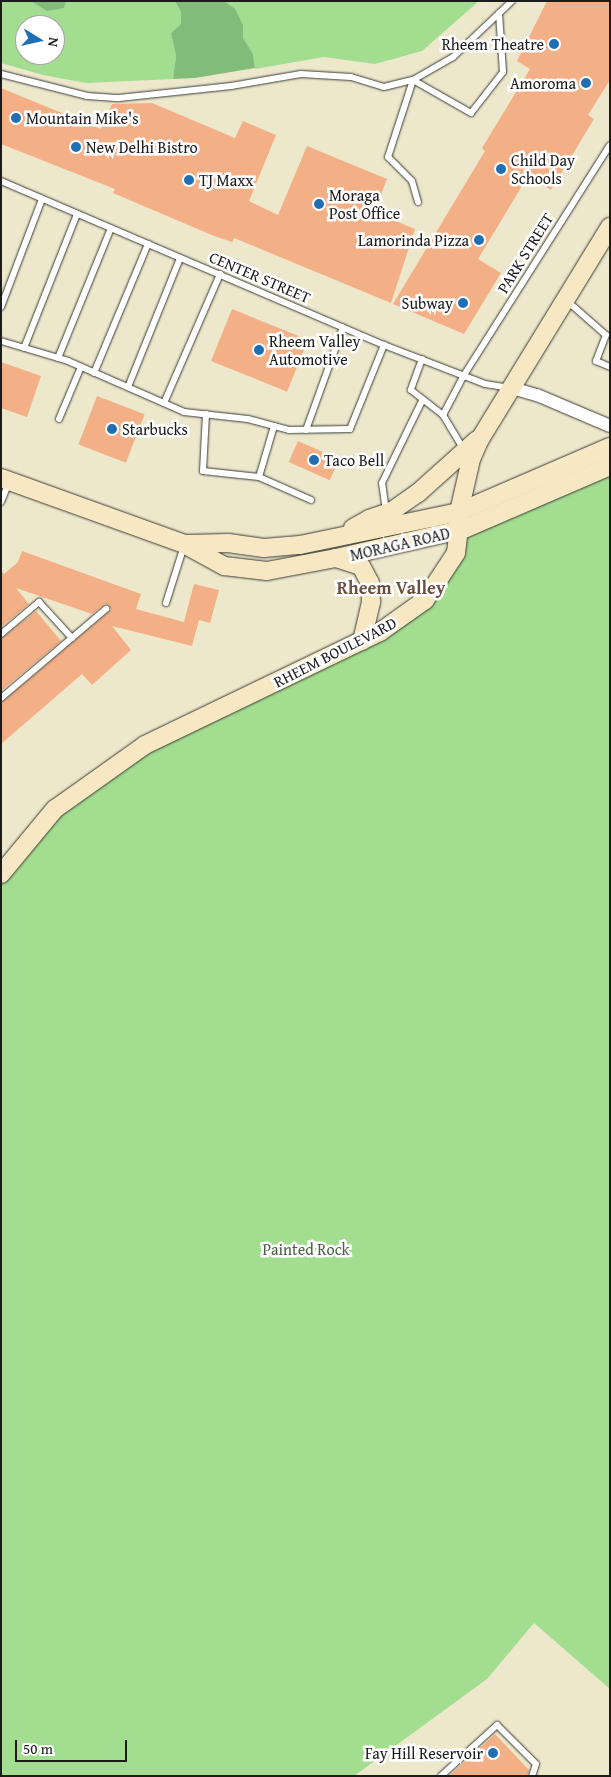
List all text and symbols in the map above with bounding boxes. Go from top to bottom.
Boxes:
north arrow [15,15,65,65]
place label: Rheem Theatre [442,34,544,54]
text: N [43,36,64,48]
marker: Rheem Theatre [548,38,560,50]
place label: Amoroma [510,73,576,93]
marker: Amoroma [580,77,592,89]
place label: Mountain Mike's [26,108,139,128]
marker: Mountain Mike's [10,112,22,124]
place label: New Delhi Bistro [86,137,198,157]
marker: New Delhi Bistro [70,141,82,153]
place label: Child Day Schools [511,150,575,188]
marker: Child Day Schools [495,163,507,175]
place label: TJ Maxx [199,170,254,190]
marker: TJ Maxx [183,174,195,186]
place label: Moraga Post Office [329,185,400,223]
marker: Moraga Post Office [313,198,325,210]
street label: PARK STREET [493,209,557,297]
place label: Lamorinda Pizza [358,230,469,250]
marker: Lamorinda Pizza [473,234,485,246]
street label: CENTER STREET [206,247,314,307]
place label: Subway [402,293,453,313]
marker: Subway [457,297,469,309]
place label: Rheem Valley Automotive [269,331,360,369]
marker: Rheem Valley Automotive [253,344,265,356]
place label: Starbucks [122,419,188,439]
marker: Starbucks [106,423,118,435]
place label: Taco Bell [324,450,384,470]
marker: Taco Bell [308,454,320,466]
street label: MORAGA ROAD [348,523,452,565]
district label: Rheem Valley [337,577,445,599]
street label: RHEEM BOULEVARD [270,613,400,691]
park label: Painted Rock [262,1239,350,1259]
scale bar [18,1730,130,1762]
text: 50 m [23,1738,53,1759]
place label: Fay Hill Reservoir [365,1743,483,1763]
marker: Fay Hill Reservoir [487,1747,499,1759]

